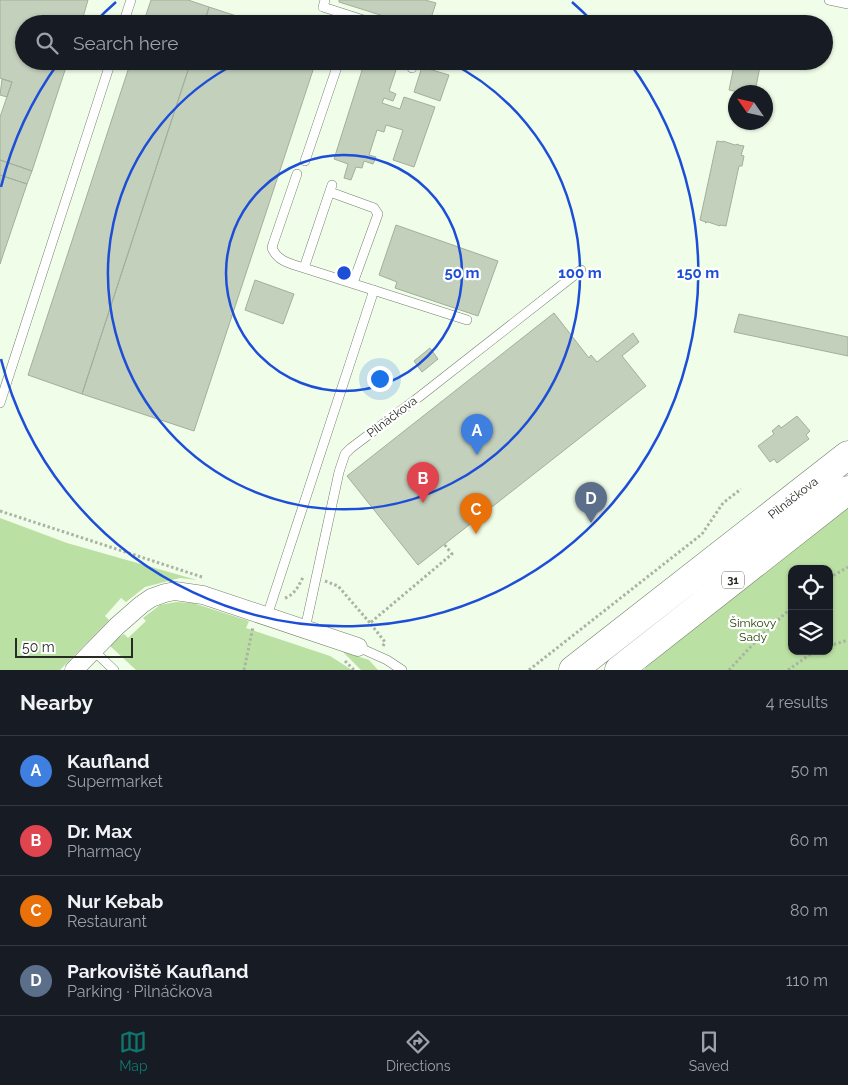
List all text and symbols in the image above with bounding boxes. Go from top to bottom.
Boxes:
search box [15,15,833,70]
icon: search [33,29,61,57]
text: Search here [73,32,179,54]
north arrow [728,85,773,130]
centre of rings [335,264,353,282]
text: 50 m [444,264,480,282]
text: 100 m [558,264,602,282]
text: 150 m [677,264,719,282]
your location [367,366,393,392]
street label: Pilnáčkova [364,394,420,440]
pin: A [461,414,493,455]
pin: B [407,462,439,503]
street label: Pilnáčkova [765,474,821,522]
pin: D [575,482,607,523]
pin: C [460,493,492,534]
map controls [788,565,833,655]
button: locate [788,565,833,610]
road number: 31 [722,572,744,588]
button: layers [788,610,833,655]
park label: Šimkovy Sady [730,616,777,644]
scale bar [15,635,132,658]
text: 50 m [22,639,55,655]
text: Nearby [20,690,93,715]
text: 4 results [766,693,828,712]
text: Kaufland [67,750,149,772]
text: A [31,761,41,780]
text: 50 m [791,761,828,780]
text: Supermarket [67,772,163,791]
text: Dr. Max [67,820,132,842]
text: B [31,831,41,850]
text: 60 m [790,831,828,850]
text: Pharmacy [67,842,141,861]
text: Nur Kebab [67,890,163,912]
text: C [31,901,41,920]
text: 80 m [790,901,828,920]
text: Restaurant [67,912,147,931]
text: Parkoviště Kaufland [67,960,248,982]
text: D [30,971,42,990]
text: 110 m [786,971,828,990]
text: Parking · Pilnáčkova [67,982,213,1001]
tab: Map [119,1028,148,1074]
tab: Directions [386,1028,451,1074]
tab: Saved [689,1028,729,1074]

